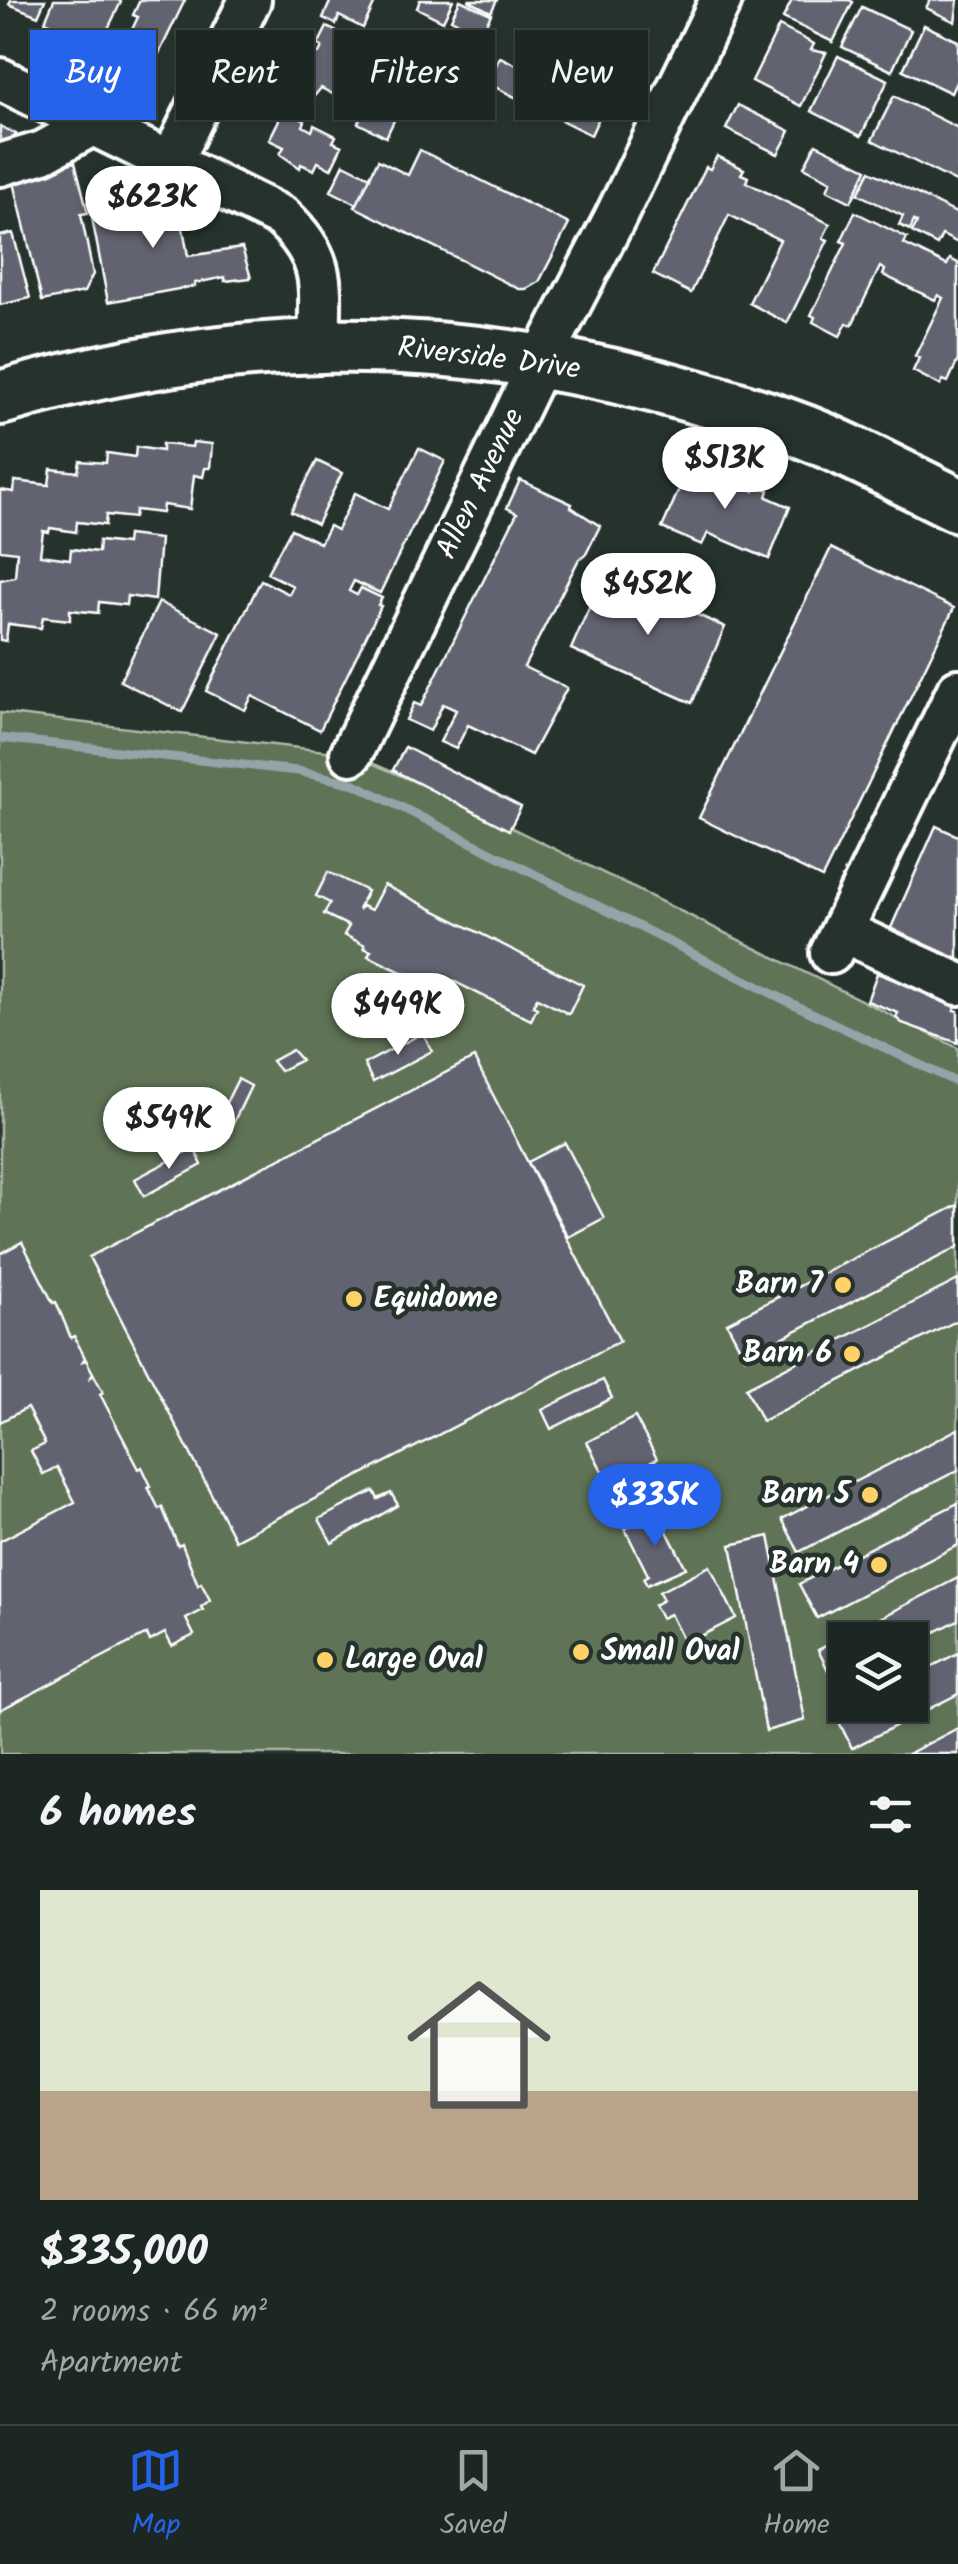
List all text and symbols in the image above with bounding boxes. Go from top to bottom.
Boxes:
chip: Buy [30,30,156,120]
chip: Rent [176,30,314,120]
chip: Filters [334,30,495,120]
chip: New [515,30,648,120]
pin: $623K [83,166,223,251]
text: $623K [107,173,199,224]
street label: Riverside Drive [395,324,583,394]
street label: Allen Avenue [424,400,538,568]
pin: $513K [655,427,795,512]
text: $513K [684,434,766,485]
pin: $452K [578,553,718,638]
text: $452K [603,560,693,611]
pin: $449K [328,973,468,1058]
text: $449K [353,980,443,1031]
pin: $549K [99,1087,239,1172]
text: $549K [125,1094,213,1145]
place label: Barn 7 [736,1261,824,1309]
marker: Barn 7 [832,1274,854,1296]
place label: Equidome [374,1275,498,1323]
marker: Equidome [343,1288,365,1310]
place label: Barn 6 [743,1330,832,1378]
marker: Barn 6 [841,1343,863,1365]
pin: $335K [585,1464,725,1549]
text: $335K [610,1471,700,1522]
place label: Barn 5 [762,1471,853,1519]
marker: Barn 5 [859,1484,881,1506]
place label: Barn 4 [770,1541,859,1589]
marker: Barn 4 [868,1554,890,1576]
map controls [828,1622,928,1722]
button: layers [828,1622,928,1722]
place label: Small Oval [601,1628,739,1676]
place label: Large Oval [345,1636,483,1684]
marker: Small Oval [570,1641,592,1663]
marker: Large Oval [314,1649,336,1671]
text: 6 homes [40,1781,196,1848]
icon: filters [863,1787,918,1842]
icon: home [389,1955,569,2135]
text: $335,000 [40,2220,208,2287]
text: 2 rooms · 66 m² [40,2287,267,2338]
text: Apartment [40,2338,182,2389]
tab: Map [128,2443,183,2548]
tab: Saved [440,2443,507,2548]
tab: Home [763,2443,830,2548]

